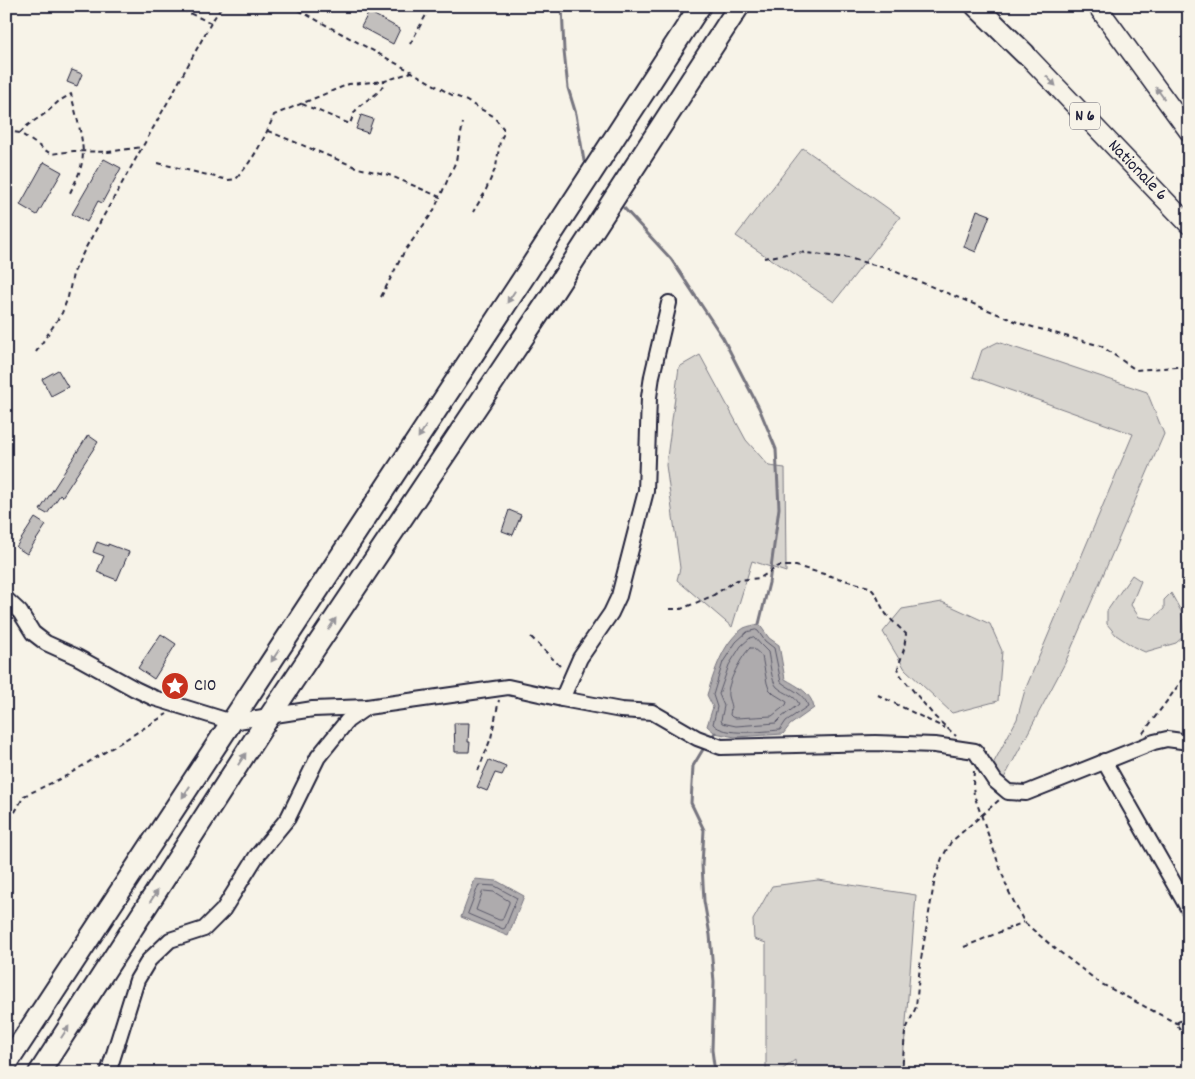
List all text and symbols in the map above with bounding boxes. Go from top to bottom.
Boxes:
one-way arrow [1045,75,1057,87]
one-way arrow [1155,86,1165,100]
road number: N 6 [1070,102,1100,130]
street label: Nationale 6 [1101,135,1173,207]
one-way arrow [506,290,516,303]
one-way arrow [417,426,427,439]
one-way arrow [327,617,337,630]
one-way arrow [270,649,280,663]
place icon: C10 [160,671,190,701]
place label: C10 [194,674,217,699]
one-way arrow [237,753,247,766]
one-way arrow [181,785,191,799]
one-way arrow [149,889,158,902]
one-way arrow [61,1025,70,1039]

